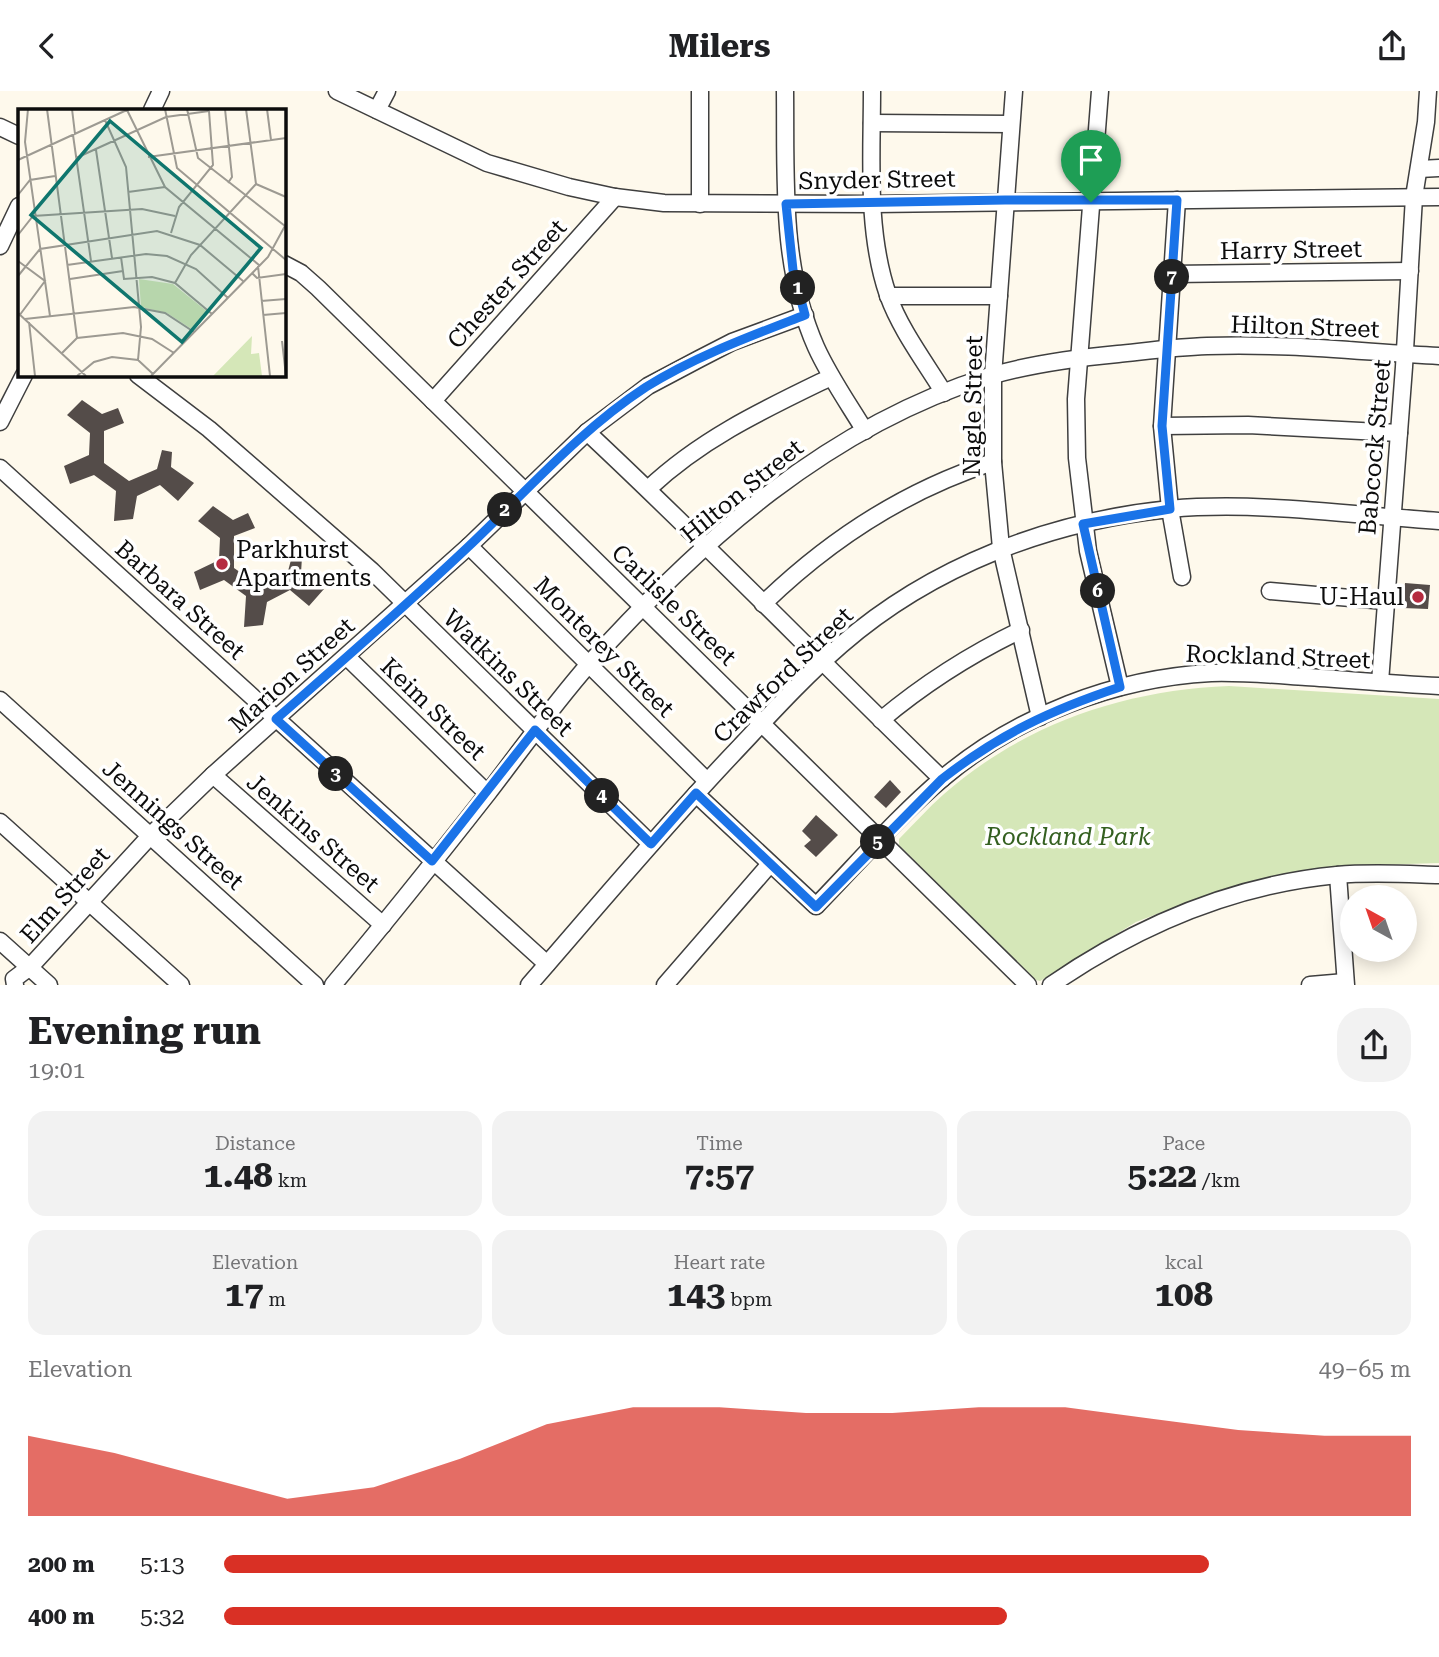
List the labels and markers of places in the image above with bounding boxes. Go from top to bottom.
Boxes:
pin [1061,130,1121,202]
pin: 7 [1154,259,1190,295]
pin: 1 [780,271,816,305]
pin: 2 [488,493,522,527]
place label: Parkhurst Apartments [236,536,371,592]
marker: Parkhurst Apartments [214,556,230,572]
pin: 6 [1080,573,1116,609]
place label: U-Haul [1319,583,1404,611]
marker: U-Haul [1410,589,1426,605]
pin: 3 [318,757,354,791]
pin: 4 [584,779,620,813]
pin: 5 [860,825,896,859]

